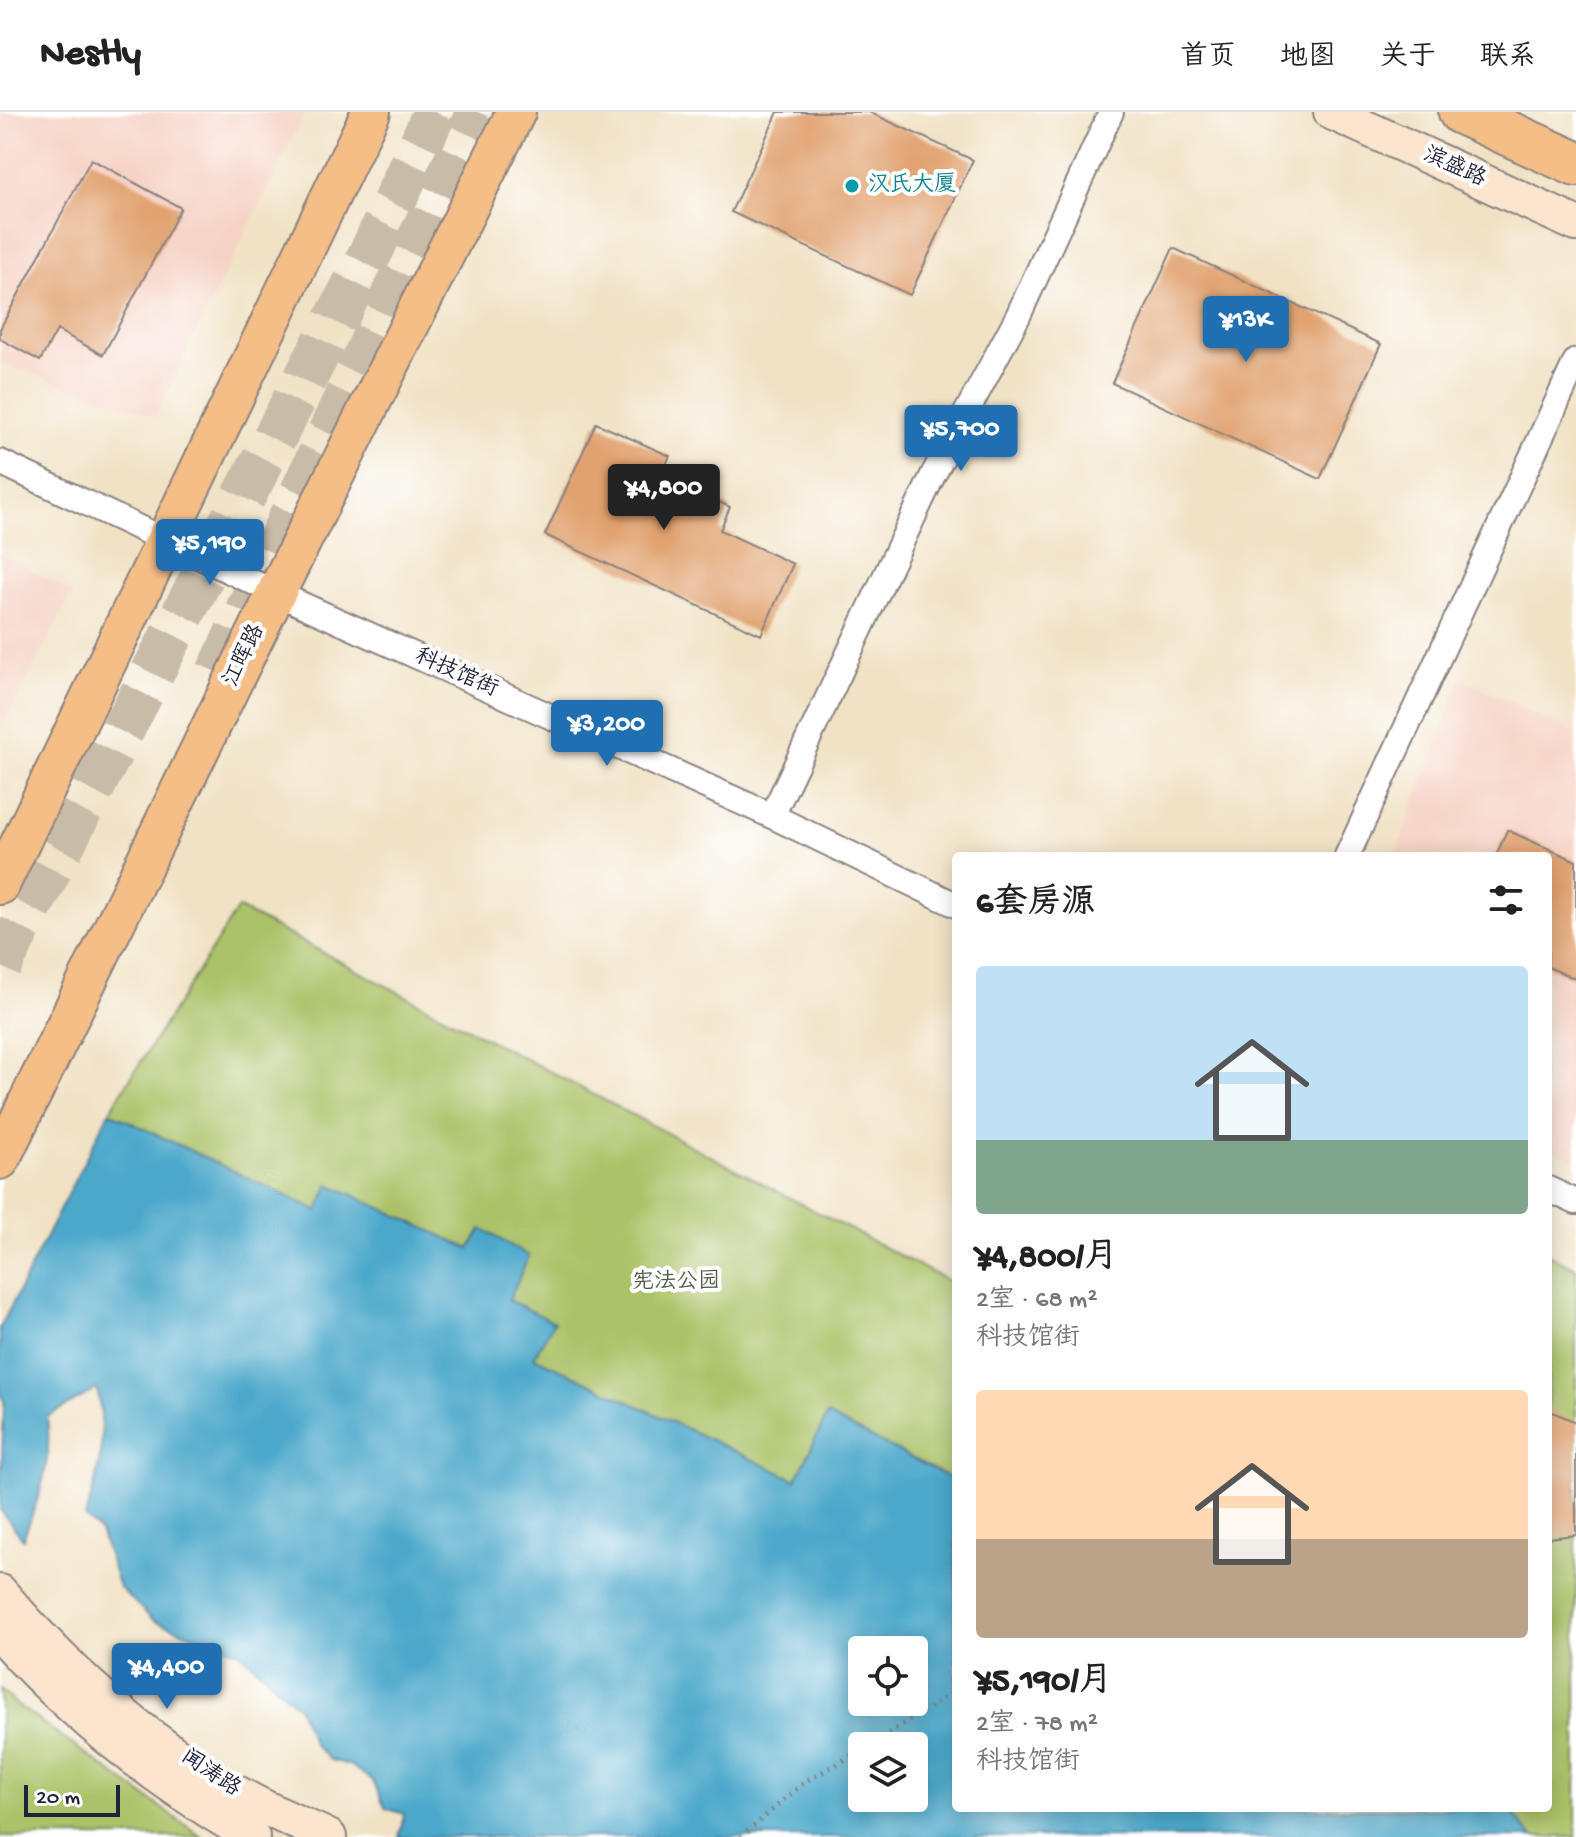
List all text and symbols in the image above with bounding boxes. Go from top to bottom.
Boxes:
text: Nestly [40,33,141,77]
text: 首页 [1180,42,1236,75]
text: 地图 [1280,42,1336,75]
text: 关于 [1380,42,1436,75]
text: 联系 [1480,42,1536,75]
street label: 滨盛路 [1419,140,1490,194]
place label: 汉氏大厦 [868,172,956,199]
marker: 汉氏大厦 [843,177,861,195]
pin: ¥13K [1199,296,1293,364]
text: ¥13K [1221,306,1271,337]
pin: ¥5,700 [896,405,1026,473]
text: ¥5,700 [923,415,999,446]
pin: ¥4,800 [599,464,729,532]
text: ¥4,800 [626,474,702,505]
pin: ¥5,190 [145,519,275,587]
text: ¥5,190 [174,529,246,560]
street label: 江晖路 [217,620,271,691]
street label: 科技馆街 [411,643,502,704]
pin: ¥3,200 [542,700,672,768]
text: ¥3,200 [569,710,645,741]
icon: filters [1484,878,1528,922]
text: 6套房源 [976,885,1095,925]
icon: home [1180,1018,1324,1162]
text: ¥4,800/月 [976,1239,1118,1279]
park label: 宪法公园 [632,1269,720,1296]
text: 2室 · 68 m² [976,1286,1098,1317]
text: 科技馆街 [976,1324,1080,1355]
icon: home [1180,1442,1324,1586]
map controls [848,1636,928,1812]
button: locate [848,1636,928,1716]
pin: ¥4,400 [102,1643,232,1711]
text: ¥4,400 [130,1653,204,1684]
text: ¥5,190/月 [976,1663,1113,1703]
text: 2室 · 78 m² [976,1710,1098,1741]
button: layers [848,1732,928,1812]
street label: 闻涛路 [175,1743,246,1803]
text: 科技馆街 [976,1748,1080,1779]
scale bar [24,1781,120,1817]
text: 20 m [36,1786,80,1812]

